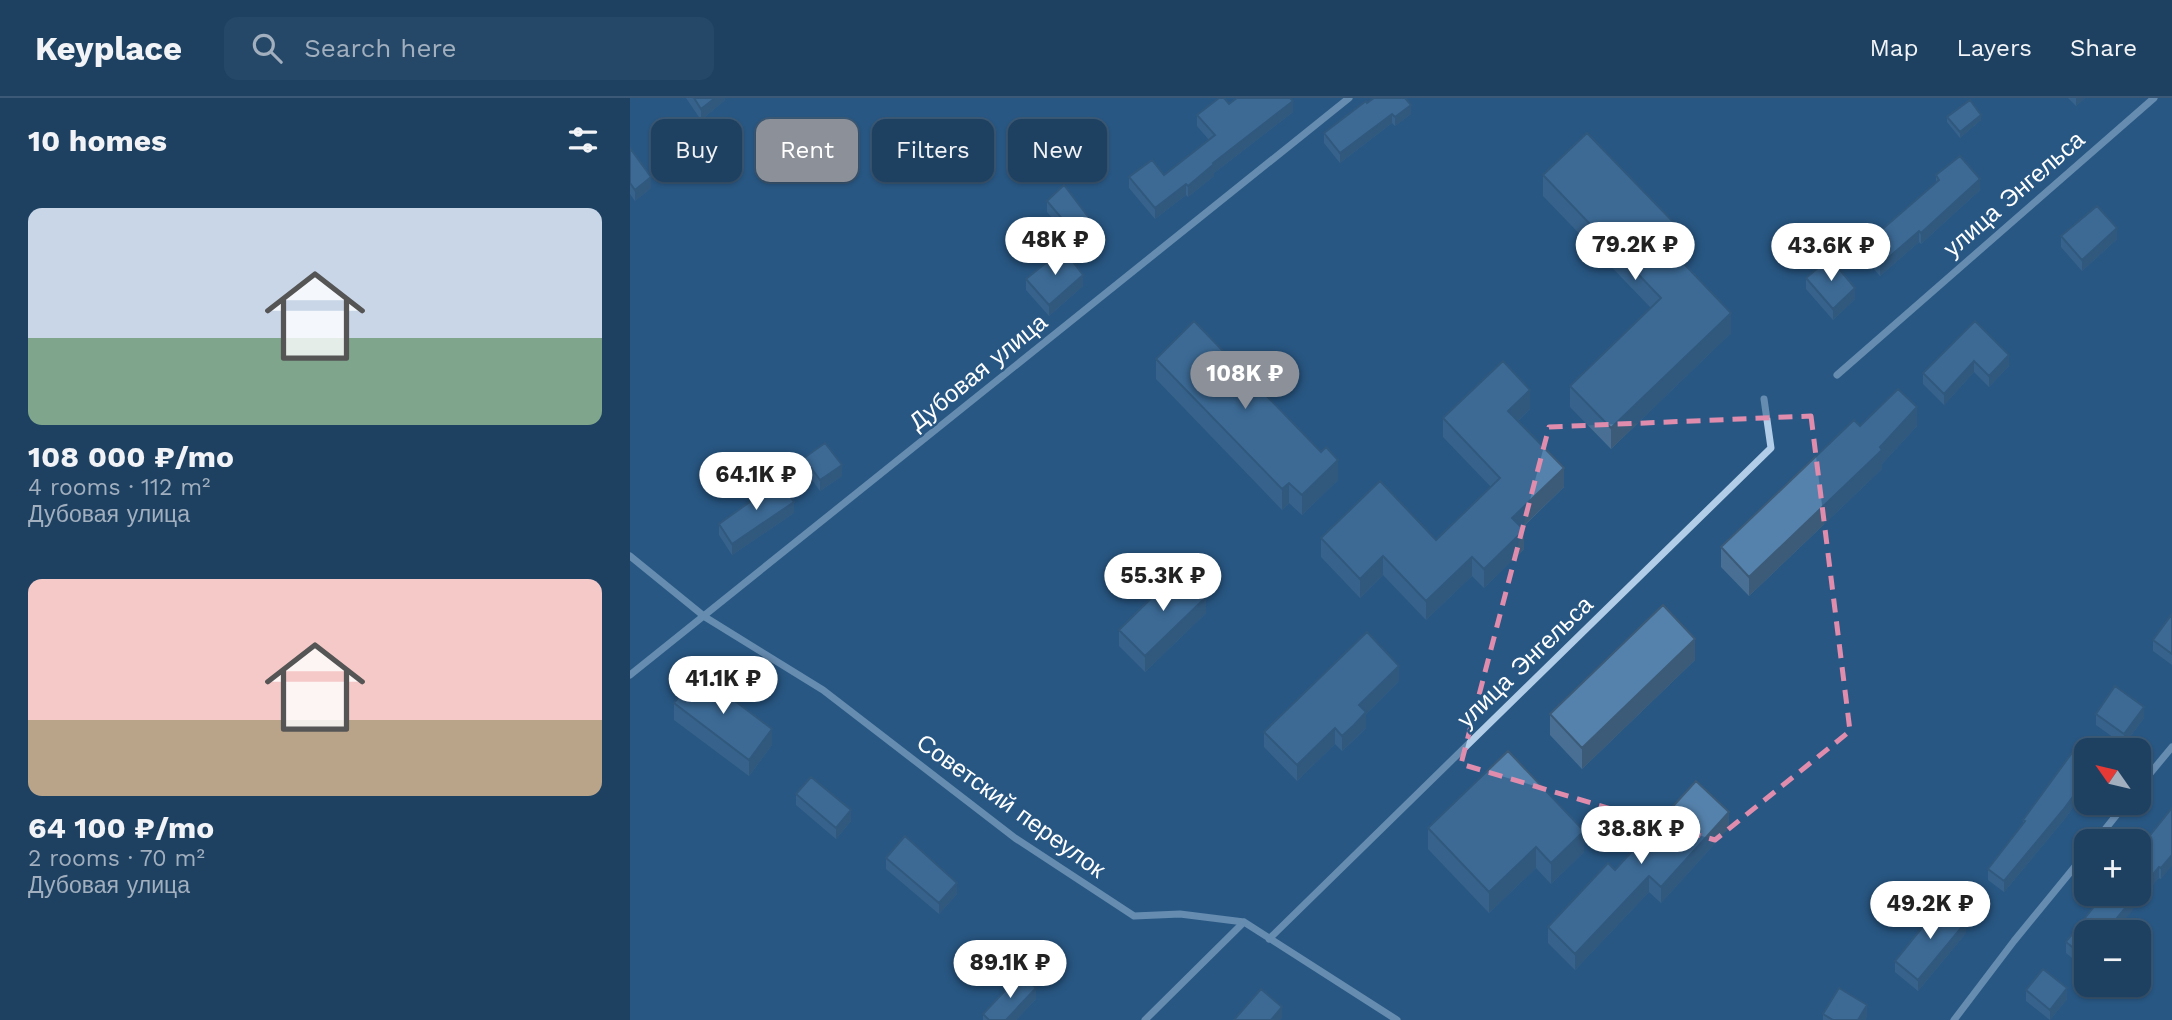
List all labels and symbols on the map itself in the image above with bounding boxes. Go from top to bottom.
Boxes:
street label: улица Энгельса [1938,125,2091,263]
pin: 48K ₽ [1006,218,1104,277]
pin: 79.2K ₽ [1570,222,1700,282]
pin: 43.6K ₽ [1766,223,1896,283]
street label: Дубовая улица [903,307,1053,436]
pin: 108K ₽ [1188,352,1302,411]
pin: 64.1K ₽ [691,452,821,512]
pin: 55.3K ₽ [1098,554,1228,613]
street label: улица Энгельса [1452,590,1599,734]
pin: 41.1K ₽ [658,656,788,716]
street label: Советский переулок [911,728,1111,884]
north arrow [2074,738,2151,816]
pin: 38.8K ₽ [1576,806,1706,866]
pin: 49.2K ₽ [1865,882,1995,941]
pin: 89.1K ₽ [945,940,1075,1000]

